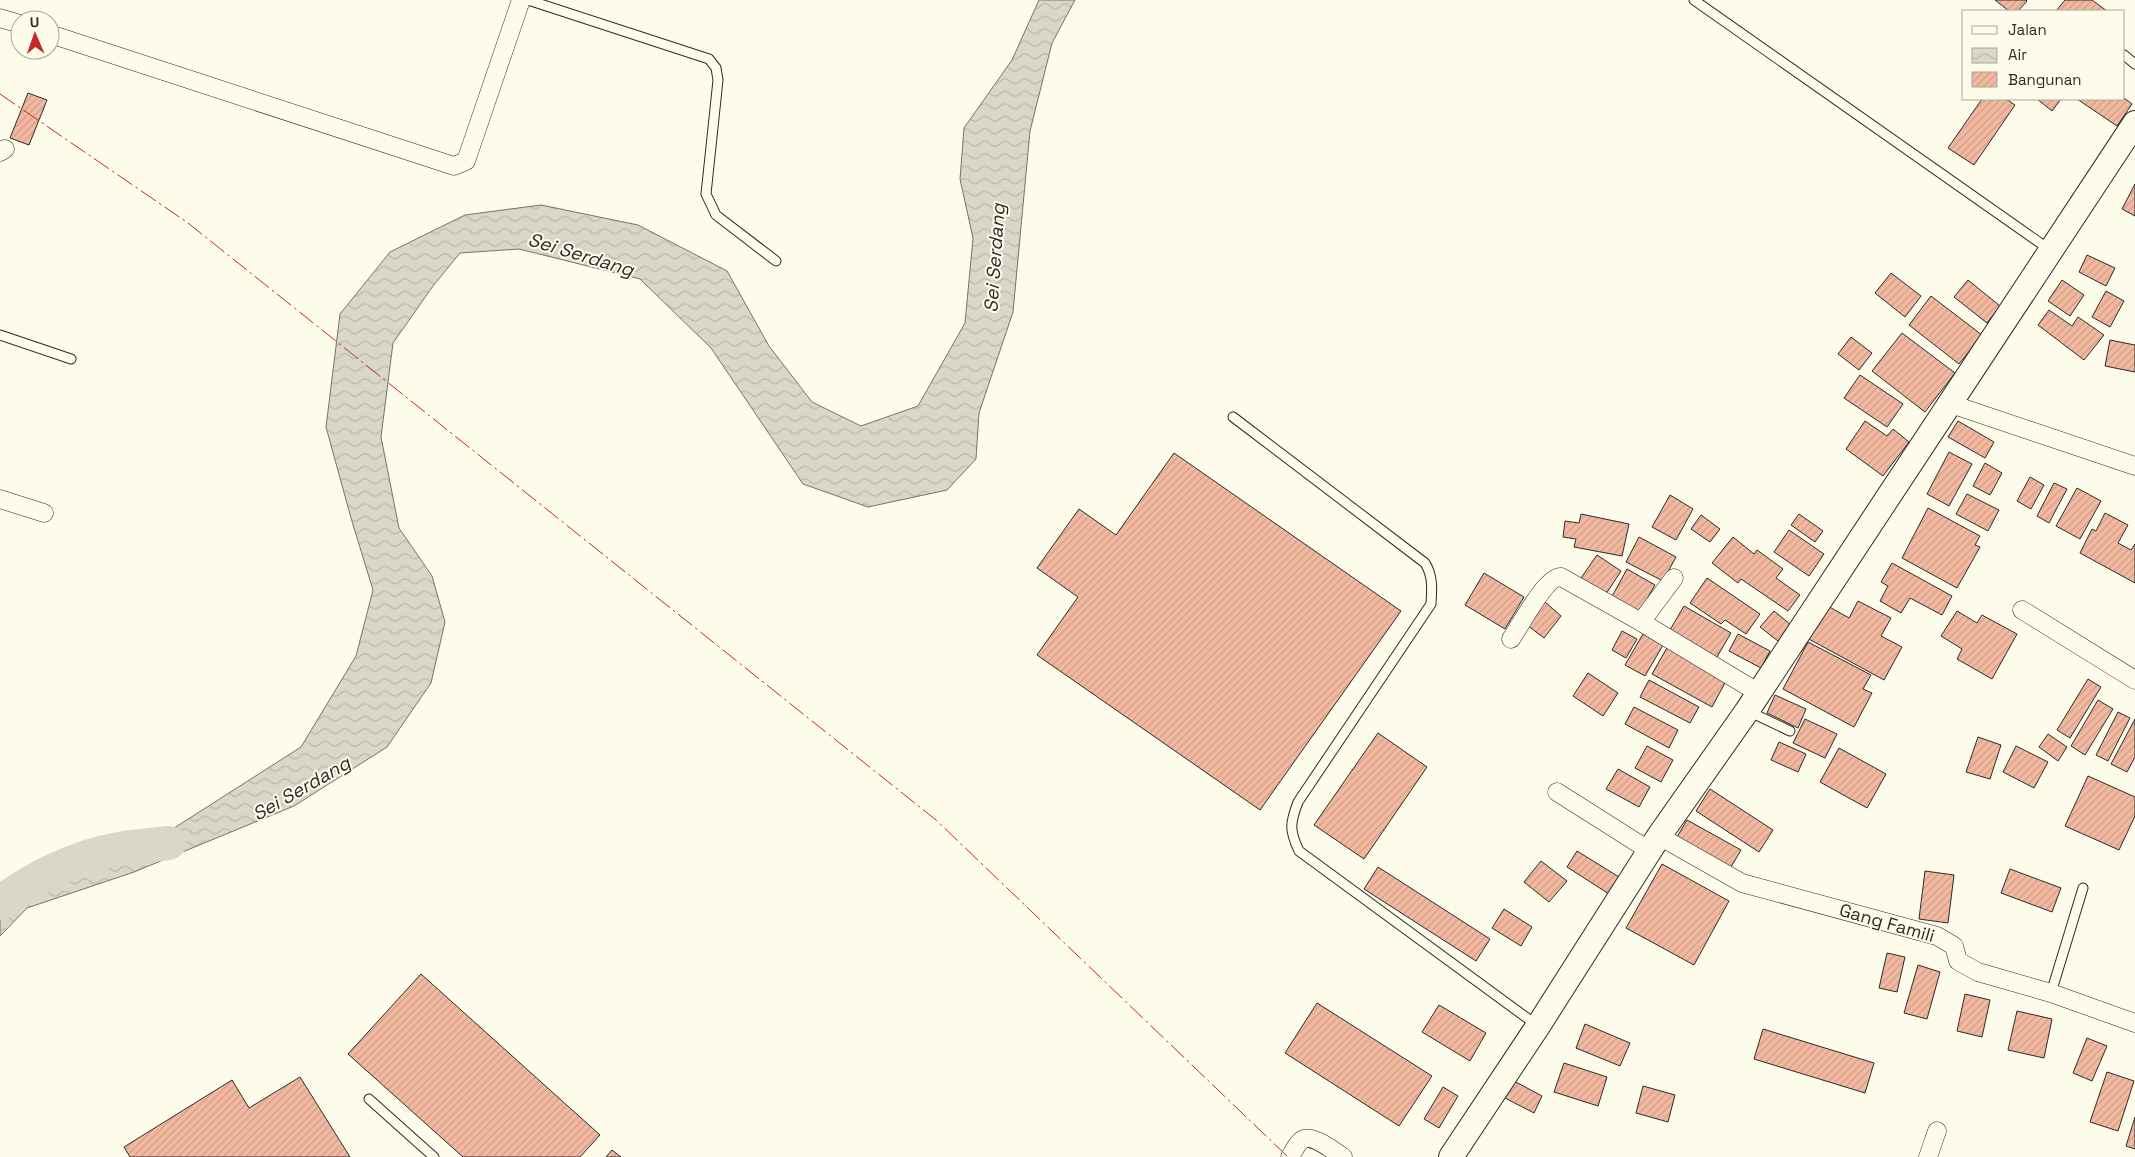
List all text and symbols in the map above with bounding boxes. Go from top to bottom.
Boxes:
north arrow [10,10,60,60]
legend [1962,10,2125,100]
text: U [30,13,40,31]
text: Jalan [2008,20,2047,39]
text: Air [2008,45,2027,64]
text: Bangunan [2008,70,2082,89]
water label: Sei Serdang [978,202,1011,313]
water label: Sei Serdang [525,227,637,283]
water label: Sei Serdang [248,750,355,827]
street label: Gang Famili [1837,898,1937,947]

